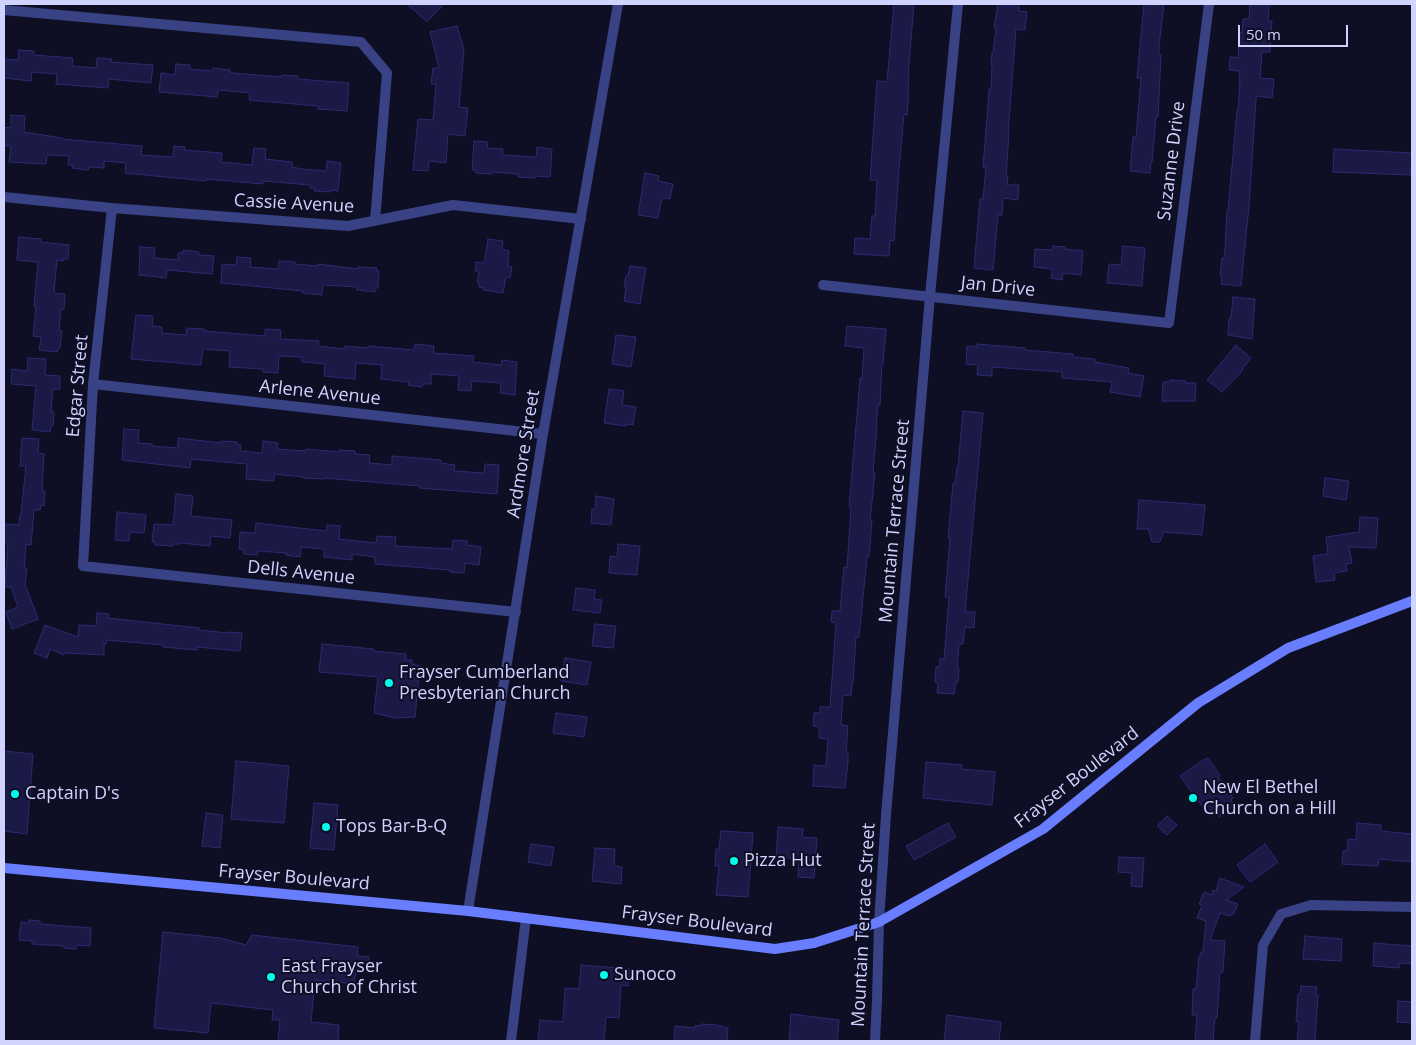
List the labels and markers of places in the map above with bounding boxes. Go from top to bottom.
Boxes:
place label: Frayser Cumberland Presbyterian Church [399,662,570,704]
marker: Frayser Cumberland Presbyterian Church [383,677,395,689]
place label: New El Bethel Church on a Hill [1203,777,1336,820]
place label: Captain D's [25,783,120,805]
marker: Captain D's [9,788,21,800]
marker: New El Bethel Church on a Hill [1187,792,1199,804]
place label: Tops Bar-B-Q [336,816,447,838]
marker: Tops Bar-B-Q [320,821,332,833]
place label: Pizza Hut [744,850,822,872]
marker: Pizza Hut [728,855,740,867]
place label: East Frayser Church of Christ [281,956,417,999]
place label: Sunoco [614,964,676,986]
marker: Sunoco [598,969,610,981]
marker: East Frayser Church of Christ [265,971,277,983]

